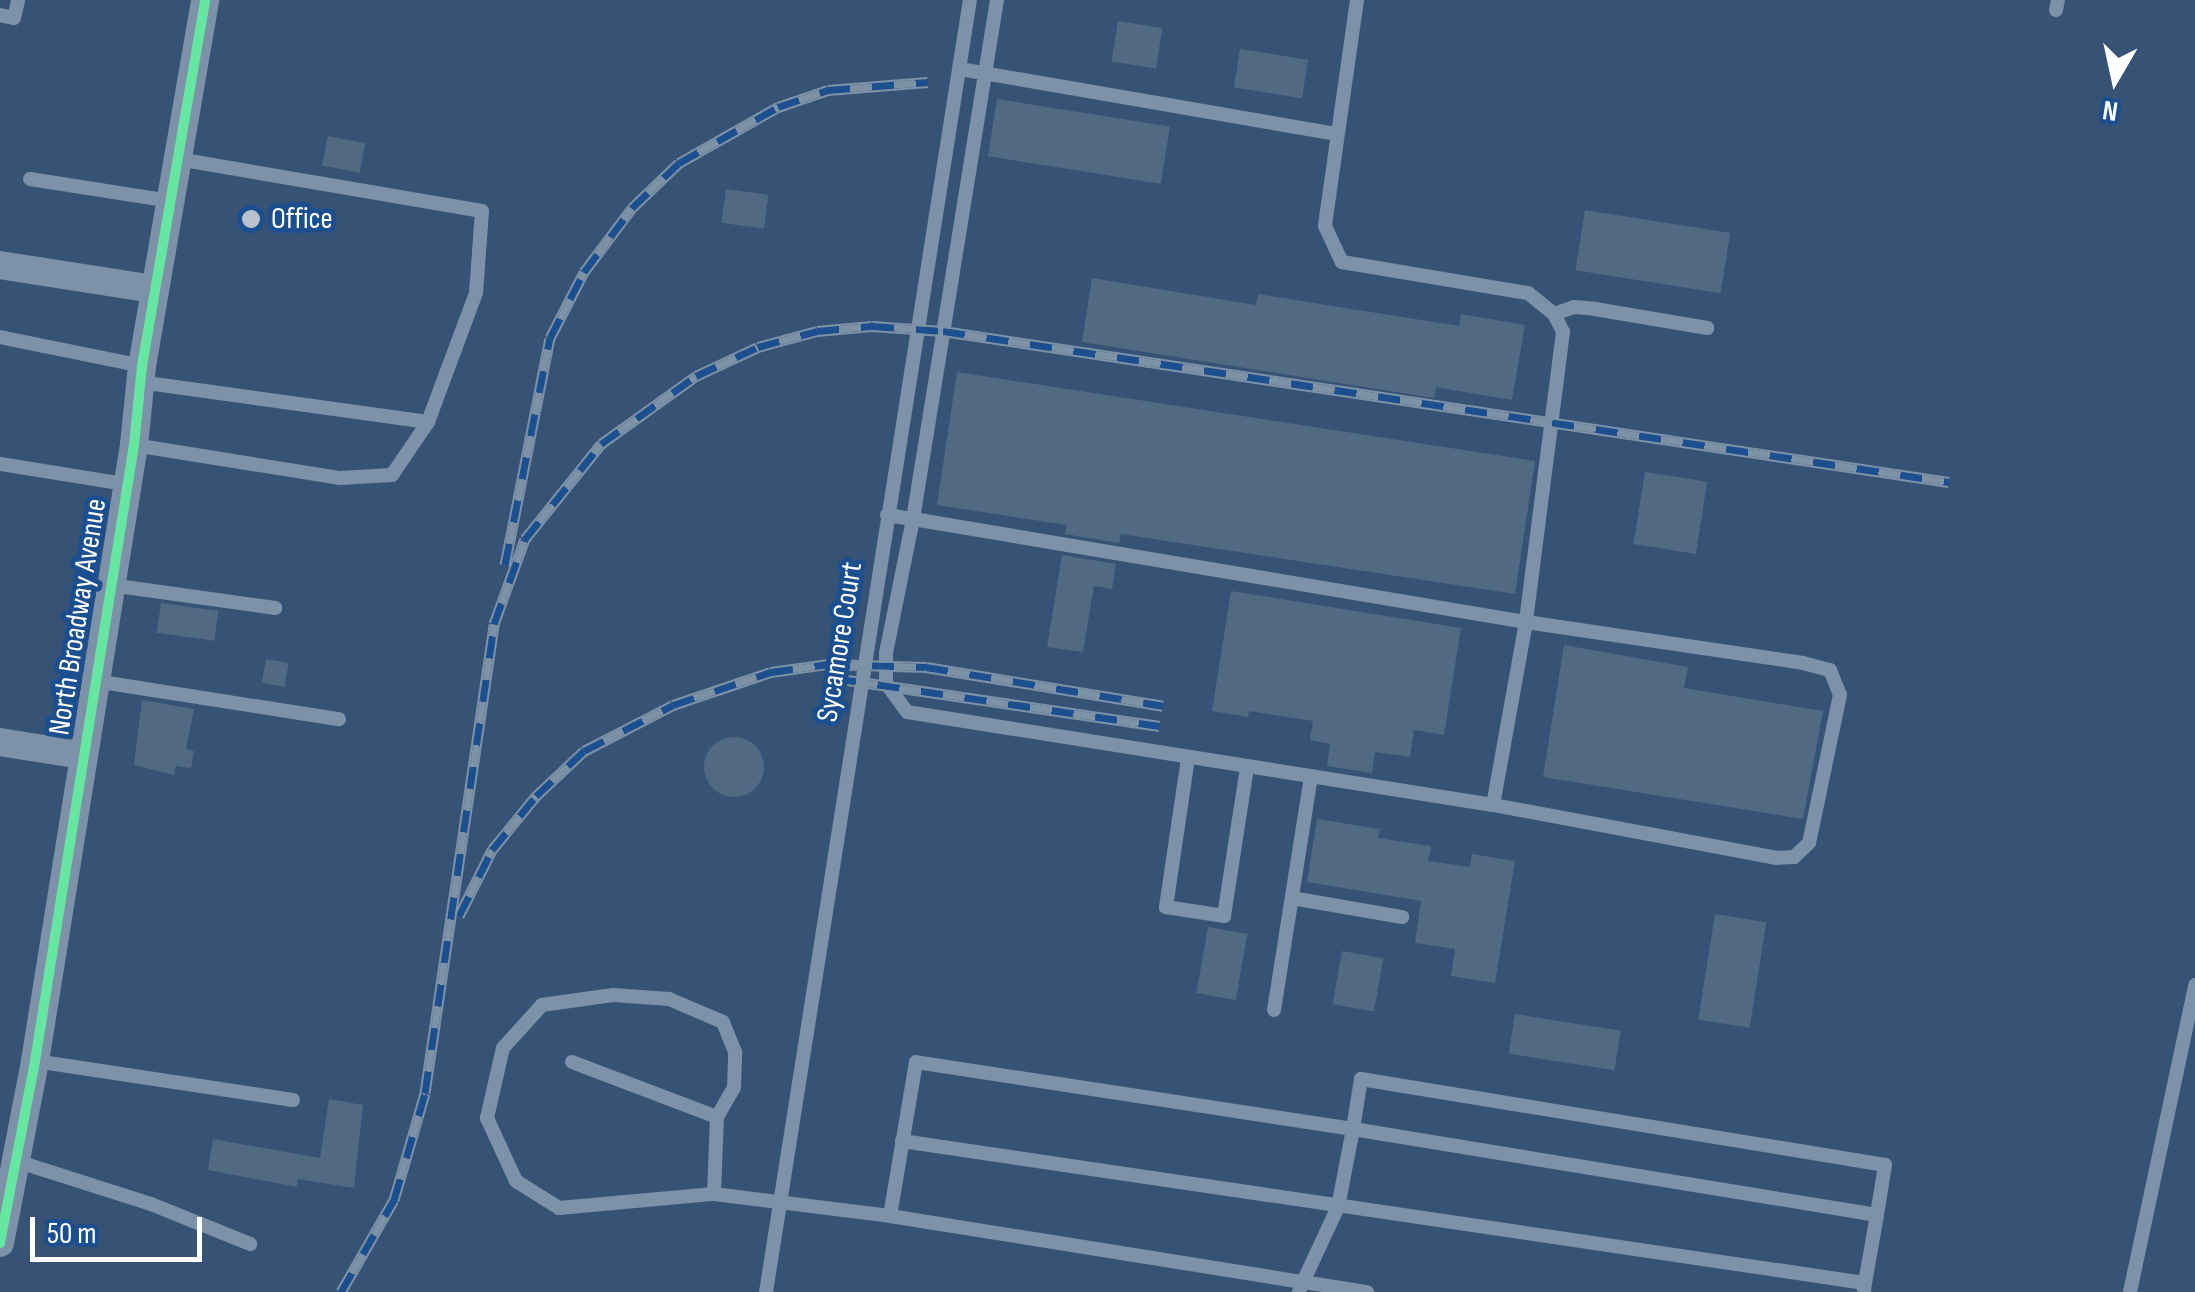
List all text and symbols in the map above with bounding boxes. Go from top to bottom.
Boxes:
north arrow [2065,30,2165,130]
text: N [2100,93,2120,128]
place label: Office [271,201,332,237]
marker: Office [240,208,262,230]
street label: North Broadway Avenue [42,496,114,738]
street label: Sycamore Court [810,560,870,724]
scale bar [35,1197,208,1259]
text: 50 m [47,1216,96,1252]

